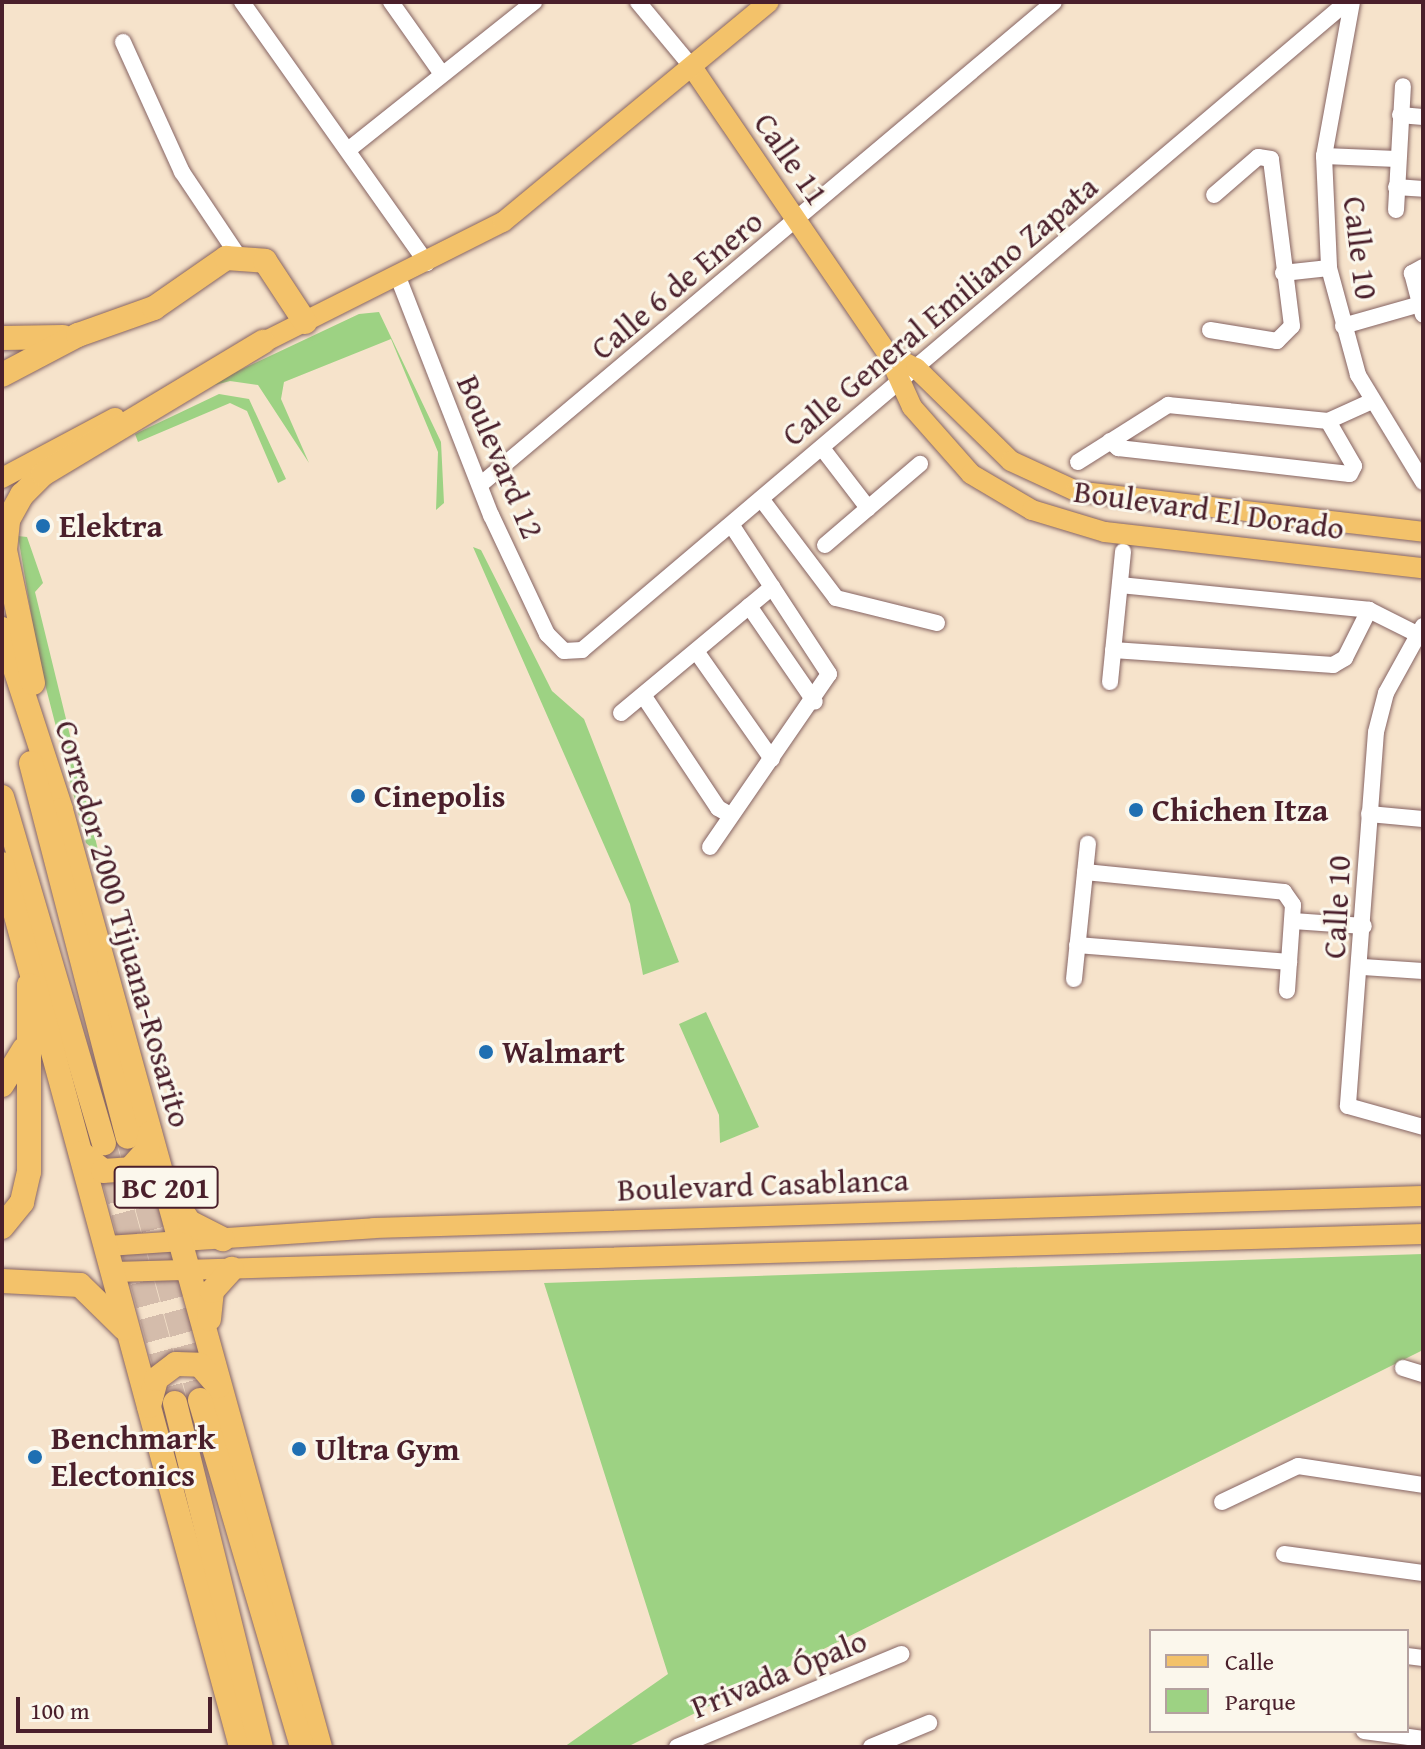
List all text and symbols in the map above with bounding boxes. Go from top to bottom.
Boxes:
street label: Calle 11 [746,106,836,212]
street label: Calle General Emiliano Zapata [774,168,1106,454]
street label: Calle 10 [1335,194,1385,302]
street label: Calle 6 de Enero [583,202,771,368]
street label: Boulevard 12 [448,369,552,545]
street label: Boulevard El Dorado [1071,472,1347,548]
place label: Elektra [59,507,163,545]
marker: Elektra [34,517,52,535]
street label: Corredor 2000 Tijuana-Rosarito [46,716,200,1132]
place label: Cinepolis [374,777,505,815]
marker: Cinepolis [349,787,367,805]
place label: Chichen Itza [1152,791,1328,829]
marker: Chichen Itza [1127,801,1145,819]
street label: Calle 10 [1315,854,1359,960]
place label: Walmart [502,1033,625,1071]
marker: Walmart [477,1043,495,1061]
road number: BC 201 [112,1161,220,1213]
street label: Boulevard Casablanca [617,1161,909,1209]
place label: Benchmark Electonics [51,1420,215,1495]
place label: Ultra Gym [315,1430,460,1468]
marker: Ultra Gym [290,1440,308,1458]
marker: Benchmark Electonics [26,1448,44,1466]
street label: Privada Ópalo [685,1621,873,1727]
legend [1149,1629,1409,1733]
text: Calle [1225,1644,1274,1679]
scale bar [20,1681,216,1731]
text: Parque [1225,1684,1296,1719]
text: 100 m [30,1693,90,1728]

